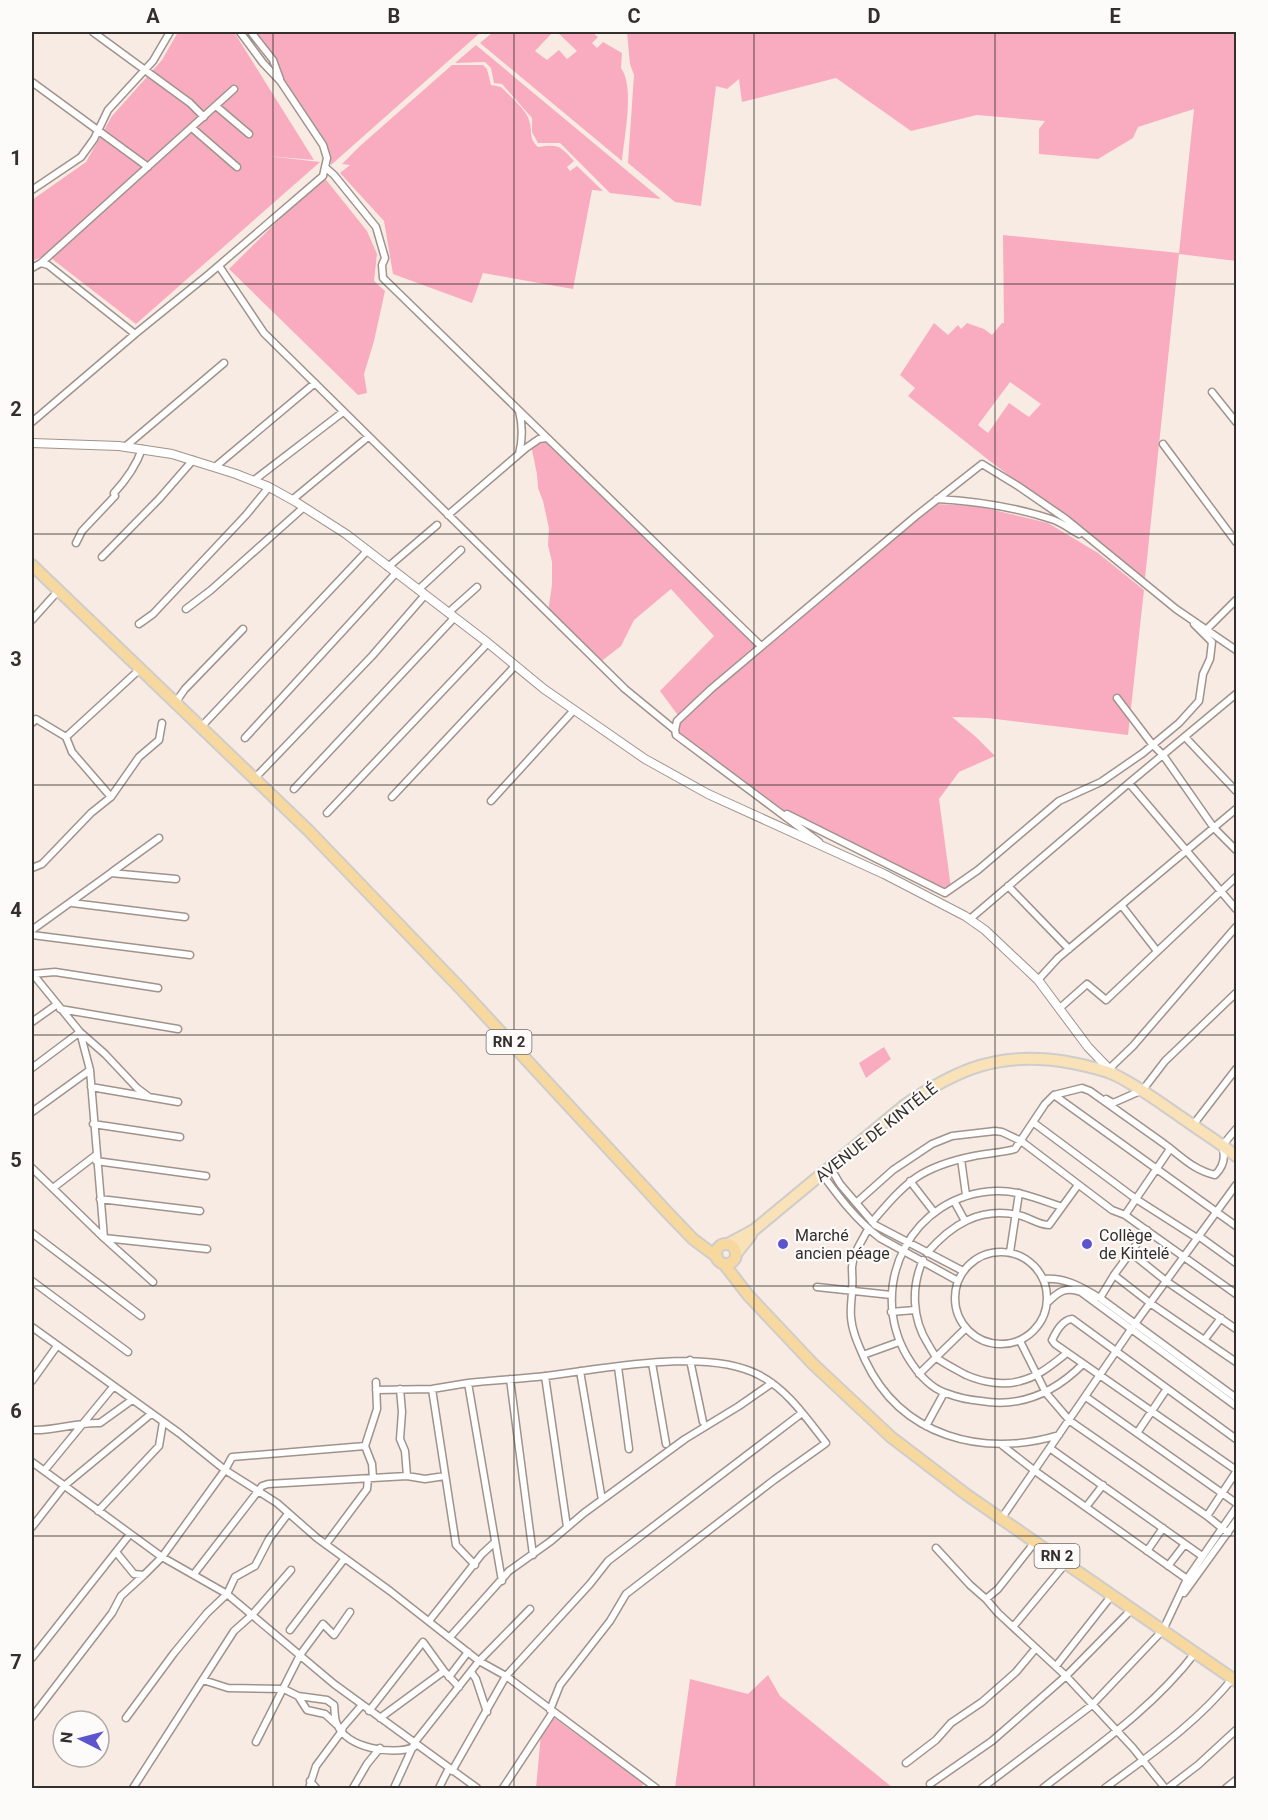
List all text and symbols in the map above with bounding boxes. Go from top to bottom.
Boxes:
text: A [146,4,160,28]
text: B [388,4,400,28]
text: C [627,4,641,28]
text: D [868,4,881,28]
text: E [1109,4,1121,28]
text: 1 [10,146,22,170]
text: 2 [10,397,22,421]
text: 3 [10,647,22,671]
text: 4 [10,898,22,922]
road number: RN 2 [486,1030,532,1054]
street label: AVENUE DE KINTÉLÉ [812,1079,941,1186]
text: 5 [10,1148,22,1172]
place label: Marché ancien péage [795,1226,890,1263]
place label: Collège de Kintelé [1099,1226,1169,1263]
marker: Marché ancien péage [776,1237,790,1251]
marker: Collège de Kintelé [1080,1237,1094,1251]
text: 6 [10,1399,22,1423]
road number: RN 2 [1034,1544,1080,1568]
text: 7 [10,1650,22,1674]
north arrow [51,1709,111,1769]
text: N [57,1731,77,1744]

